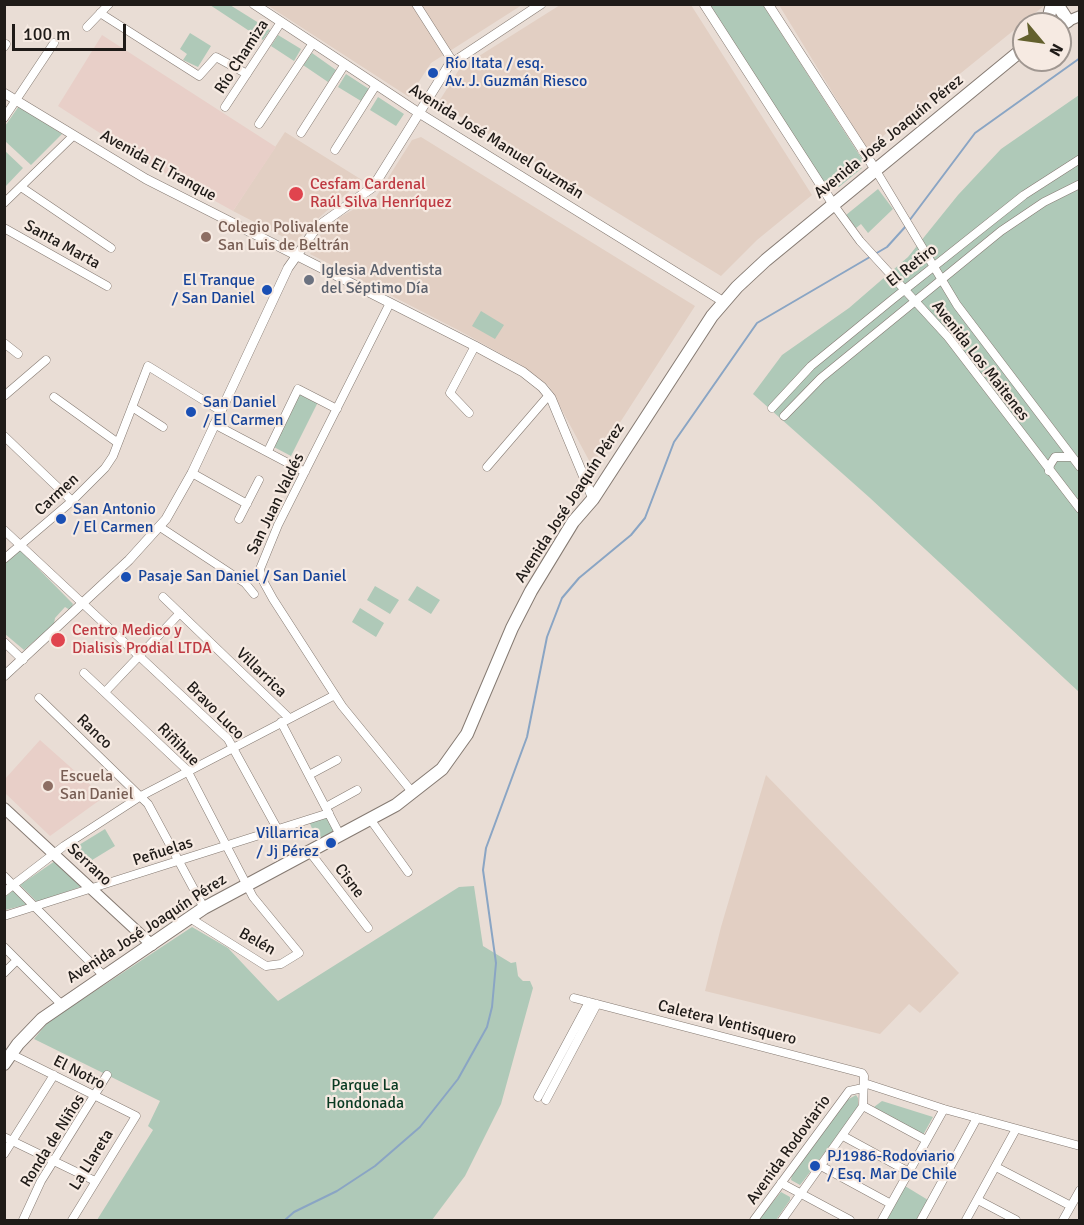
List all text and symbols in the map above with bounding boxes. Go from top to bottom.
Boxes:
scale bar [15,12,129,50]
north arrow [1012,12,1072,72]
street label: Río Chamiza [211,16,273,98]
text: 100 m [23,23,70,45]
text: N [1045,40,1067,59]
place label: Río Itata / esq. Av. J. Guzmán Riesco [445,54,587,92]
marker: Río Itata / esq. Av. J. Guzmán Riesco [426,66,440,80]
street label: Avenida José Joaquín Pérez [811,71,967,203]
street label: Avenida José Manuel Guzmán [405,80,587,204]
street label: Avenida El Tranque [97,126,219,206]
place label: Cesfam Cardenal Raúl Silva Henríquez [310,175,452,213]
marker: Cesfam Cardenal Raúl Silva Henríquez [287,185,305,203]
street label: Santa Marta [21,216,103,274]
place label: Colegio Polivalente San Luis de Beltrán [218,218,349,256]
marker: Colegio Polivalente San Luis de Beltrán [199,230,213,244]
street label: El Retiro [883,240,941,292]
place label: Iglesia Adventista del Séptimo Día [321,261,442,299]
place label: El Tranque / San Daniel [171,271,255,309]
marker: Iglesia Adventista del Séptimo Día [302,273,316,287]
marker: El Tranque / San Daniel [260,283,274,297]
street label: Avenida Los Maitenes [927,297,1033,425]
place label: San Daniel / El Carmen [203,393,284,431]
marker: San Daniel / El Carmen [184,405,198,419]
street label: Avenida José Joaquín Pérez [511,420,629,586]
street label: San Juan Valdés [243,450,309,558]
street label: Carmen [31,470,83,520]
place label: San Antonio / El Carmen [73,500,156,538]
marker: San Antonio / El Carmen [54,512,68,526]
place label: Pasaje San Daniel / San Daniel [138,567,346,587]
marker: Pasaje San Daniel / San Daniel [119,570,133,584]
place label: Centro Medico y Dialisis Prodial LTDA [72,621,212,659]
marker: Centro Medico y Dialisis Prodial LTDA [49,631,67,649]
street label: Villarrica [232,644,290,702]
street label: Bravo Luco [182,678,248,744]
street label: Ranco [72,710,116,754]
street label: Riñihue [153,719,203,771]
place label: Escuela San Daniel [60,767,133,805]
marker: Escuela San Daniel [41,779,55,793]
place label: Villarrica / Jj Pérez [256,824,319,862]
street label: Peñuelas [131,833,195,871]
marker: Villarrica / Jj Pérez [324,836,338,850]
street label: Serrano [63,840,115,890]
street label: Cisne [330,860,368,902]
street label: Avenida José Joaquín Pérez [64,870,230,988]
street label: Belén [235,924,279,960]
street label: Caletera Ventisquero [656,996,798,1050]
street label: El Notro [50,1052,108,1094]
park label: Parque La Hondonada [326,1076,404,1114]
street label: Ronda de Niños [17,1091,89,1191]
street label: Avenida Rodoviario [743,1092,835,1208]
street label: La Llareta [66,1126,118,1194]
place label: PJ1986-Rodoviario / Esq. Mar De Chile [827,1147,957,1185]
marker: PJ1986-Rodoviario / Esq. Mar De Chile [808,1159,822,1173]

